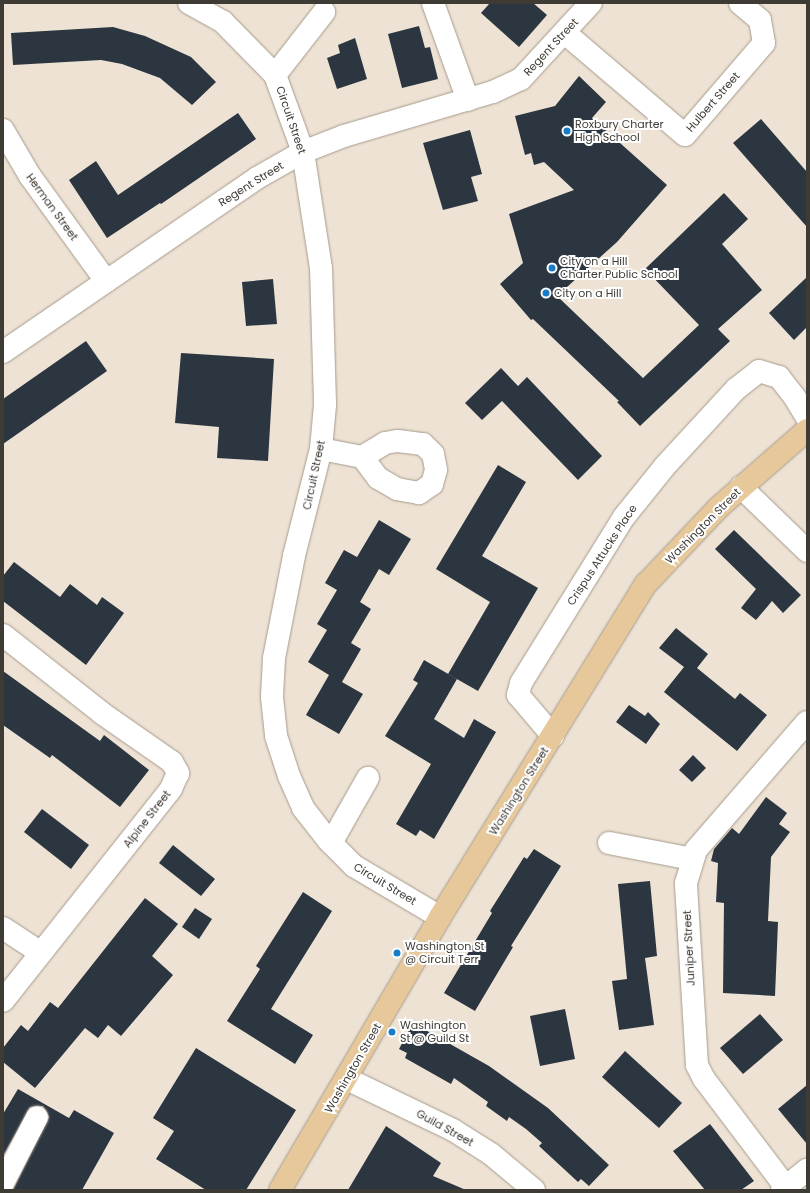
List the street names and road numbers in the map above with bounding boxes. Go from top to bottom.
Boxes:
street label: Regent Street [521,15,581,79]
street label: Hulbert Street [683,69,743,135]
street label: Circuit Street [273,84,309,156]
street label: Regent Street [216,159,286,209]
street label: Herman Street [23,171,81,243]
street label: Circuit Street [300,439,328,511]
street label: Washington Street [662,485,744,567]
street label: Crispus Attucks Place [564,502,640,608]
street label: Washington Street [487,745,551,837]
street label: Alpine Street [120,788,174,850]
street label: Circuit Street [351,860,419,908]
street label: Juniper Street [680,910,698,986]
street label: Washington Street [322,1021,384,1115]
street label: Guild Street [414,1107,476,1149]

